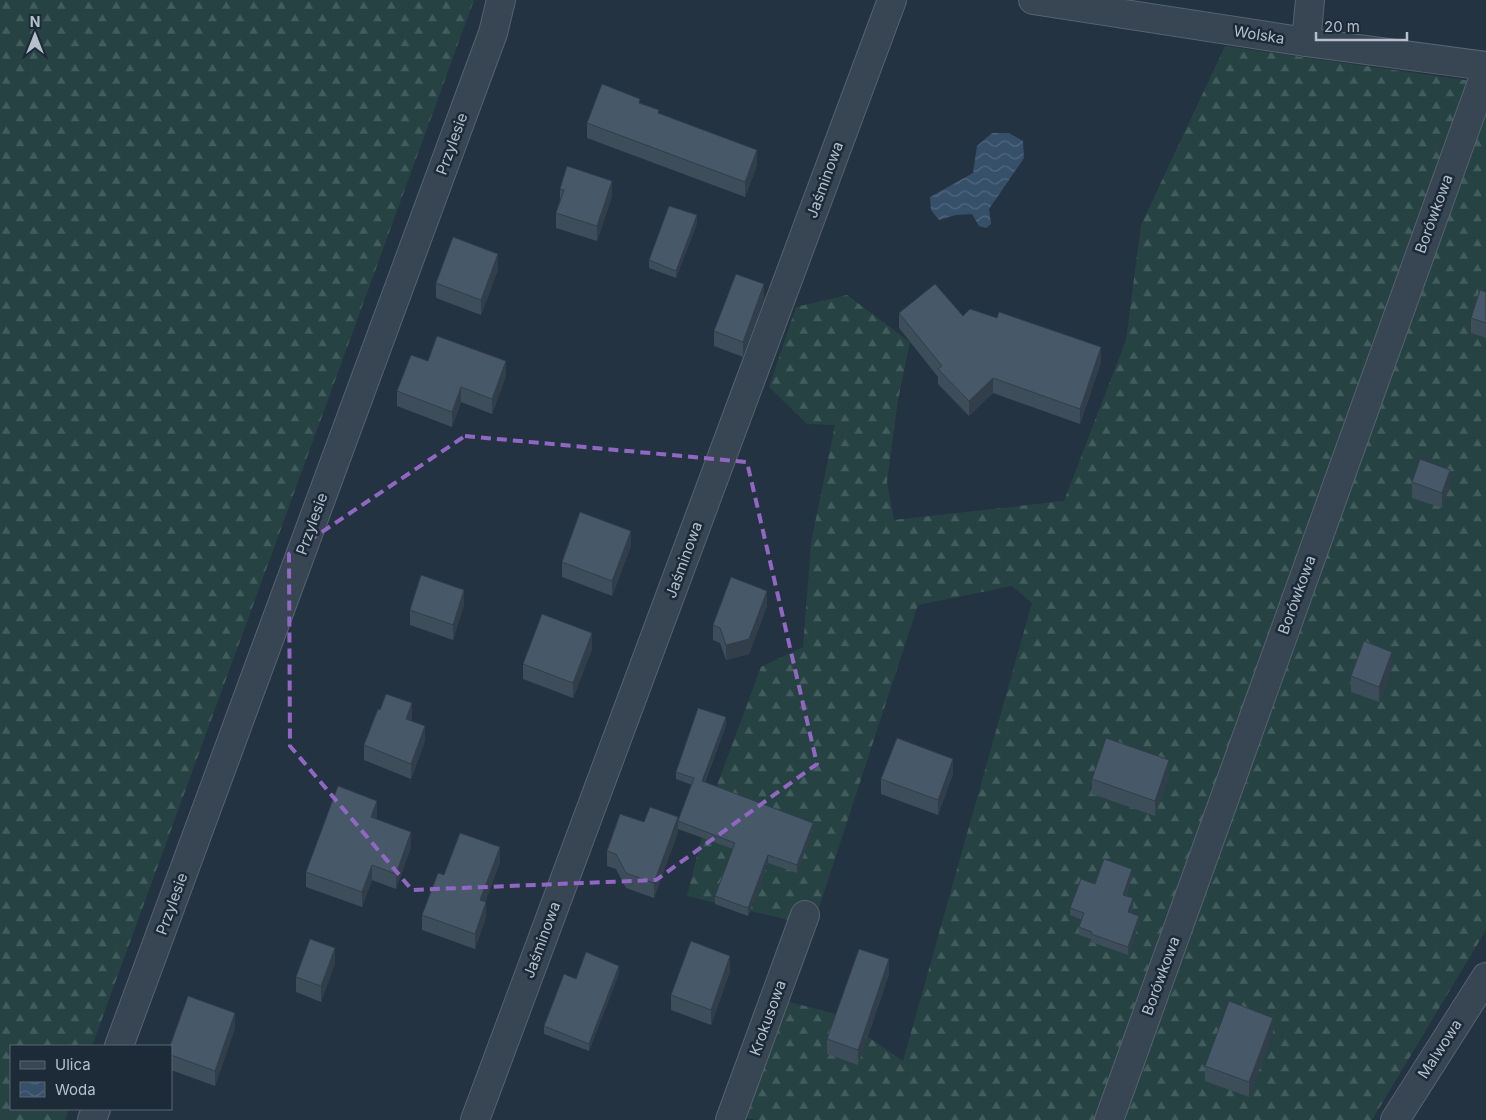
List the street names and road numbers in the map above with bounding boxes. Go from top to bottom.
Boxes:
street label: Wolska [1232,21,1286,48]
street label: Przylesie [432,110,472,177]
street label: Jaśminowa [802,139,847,221]
street label: Borówkowa [1410,172,1457,256]
street label: Przylesie [292,490,332,557]
street label: Jaśminowa [661,519,706,601]
street label: Borówkowa [1273,553,1320,637]
street label: Przylesie [152,870,192,937]
street label: Jaśminowa [519,899,564,981]
street label: Borówkowa [1137,934,1184,1018]
street label: Krokusowa [745,977,790,1058]
street label: Malwowa [1413,1015,1466,1082]

